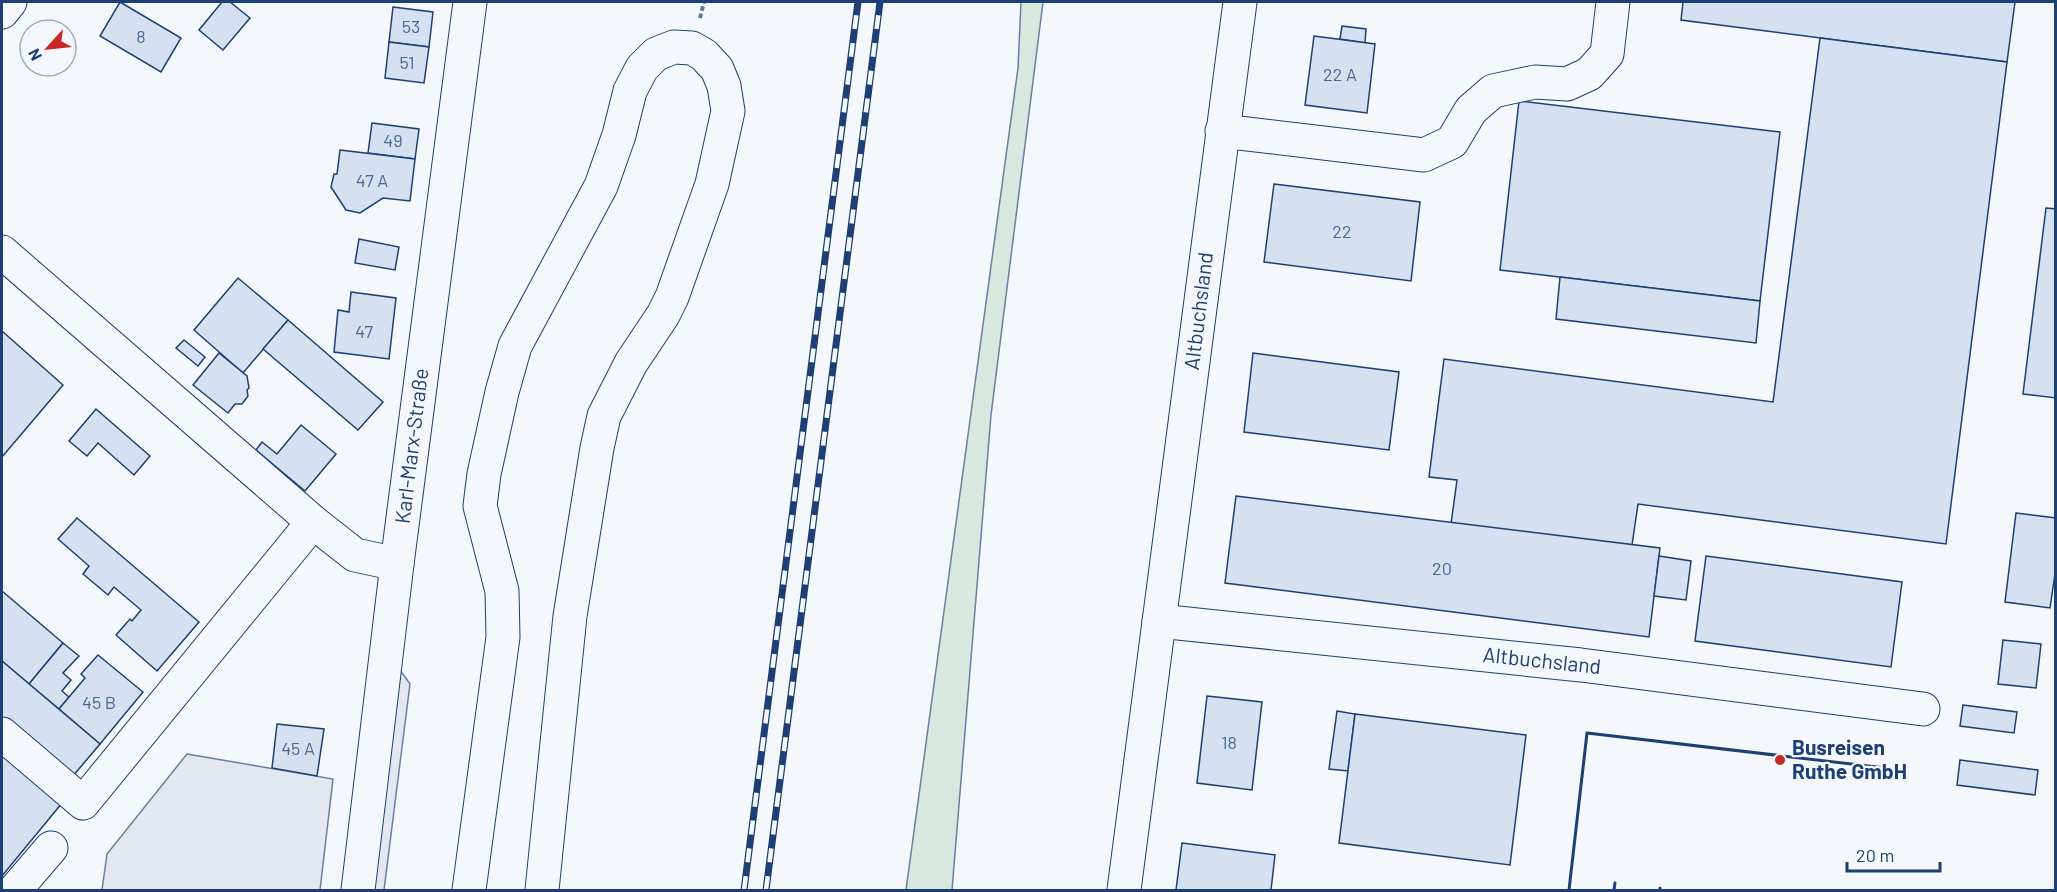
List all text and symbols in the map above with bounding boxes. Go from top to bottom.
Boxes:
house number: 53 [402,15,420,37]
north arrow [18,18,78,78]
house number: 8 [136,25,146,47]
text: N [23,46,45,64]
house number: 51 [399,51,415,73]
house number: 22 A [1323,63,1357,85]
house number: 49 [383,129,403,151]
house number: 47 A [356,169,388,191]
house number: 22 [1332,220,1352,242]
street label: Altbuchsland [1178,250,1217,371]
house number: 47 [355,320,373,342]
street label: Karl-Marx-Straße [389,367,432,525]
house number: 20 [1432,557,1452,579]
street label: Altbuchsland [1482,641,1602,678]
house number: 45 B [82,691,116,713]
house number: 18 [1221,731,1237,753]
place label: Busreisen Ruthe GmbH [1792,734,1907,783]
house number: 45 A [281,737,315,759]
marker: Busreisen Ruthe GmbH [1773,753,1787,767]
scale bar [1847,835,1940,873]
text: 20 m [1856,844,1894,866]

